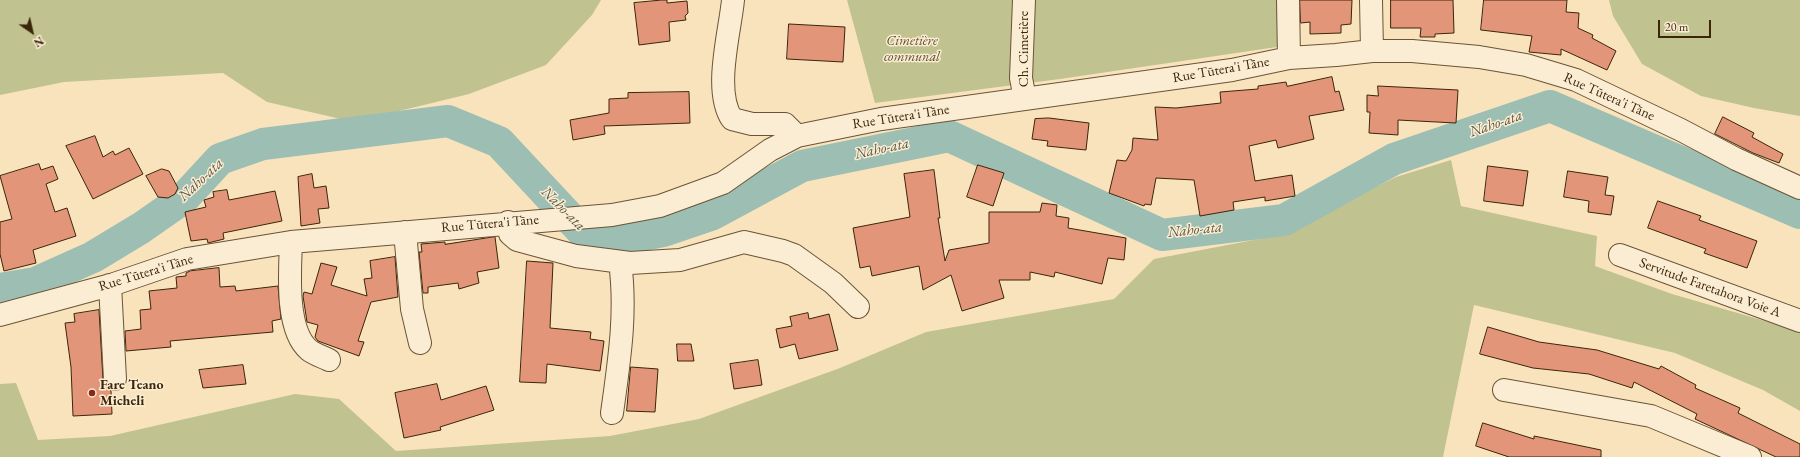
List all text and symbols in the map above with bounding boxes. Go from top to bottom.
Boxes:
street label: Ch. Cimetière [1016,11,1032,87]
north arrow [12,12,52,52]
scale bar [1660,12,1713,38]
text: 20 m [1665,19,1688,35]
park label: Cimetière communal [884,33,940,66]
text: N [31,34,46,50]
street label: Rue Tūtera'i Tāne [1171,53,1271,87]
street label: Rue Tūtera'i Tāne [1561,69,1657,125]
street label: Rue Tūtera'i Tāne [851,101,951,133]
water label: Naho-ata [1467,107,1525,141]
water label: Naho-ata [853,135,911,163]
water label: Naho-ata [175,155,227,205]
water label: Naho-ata [537,183,589,235]
street label: Rue Tūtera'i Tāne [441,211,539,237]
water label: Naho-ata [1167,218,1223,242]
street label: Rue Tūtera'i Tāne [97,251,195,295]
street label: Servitude Faretahora Voie A [1637,255,1783,321]
place label: Fare Teano Micheli [100,377,164,410]
marker: Fare Teano Micheli [87,388,97,398]

